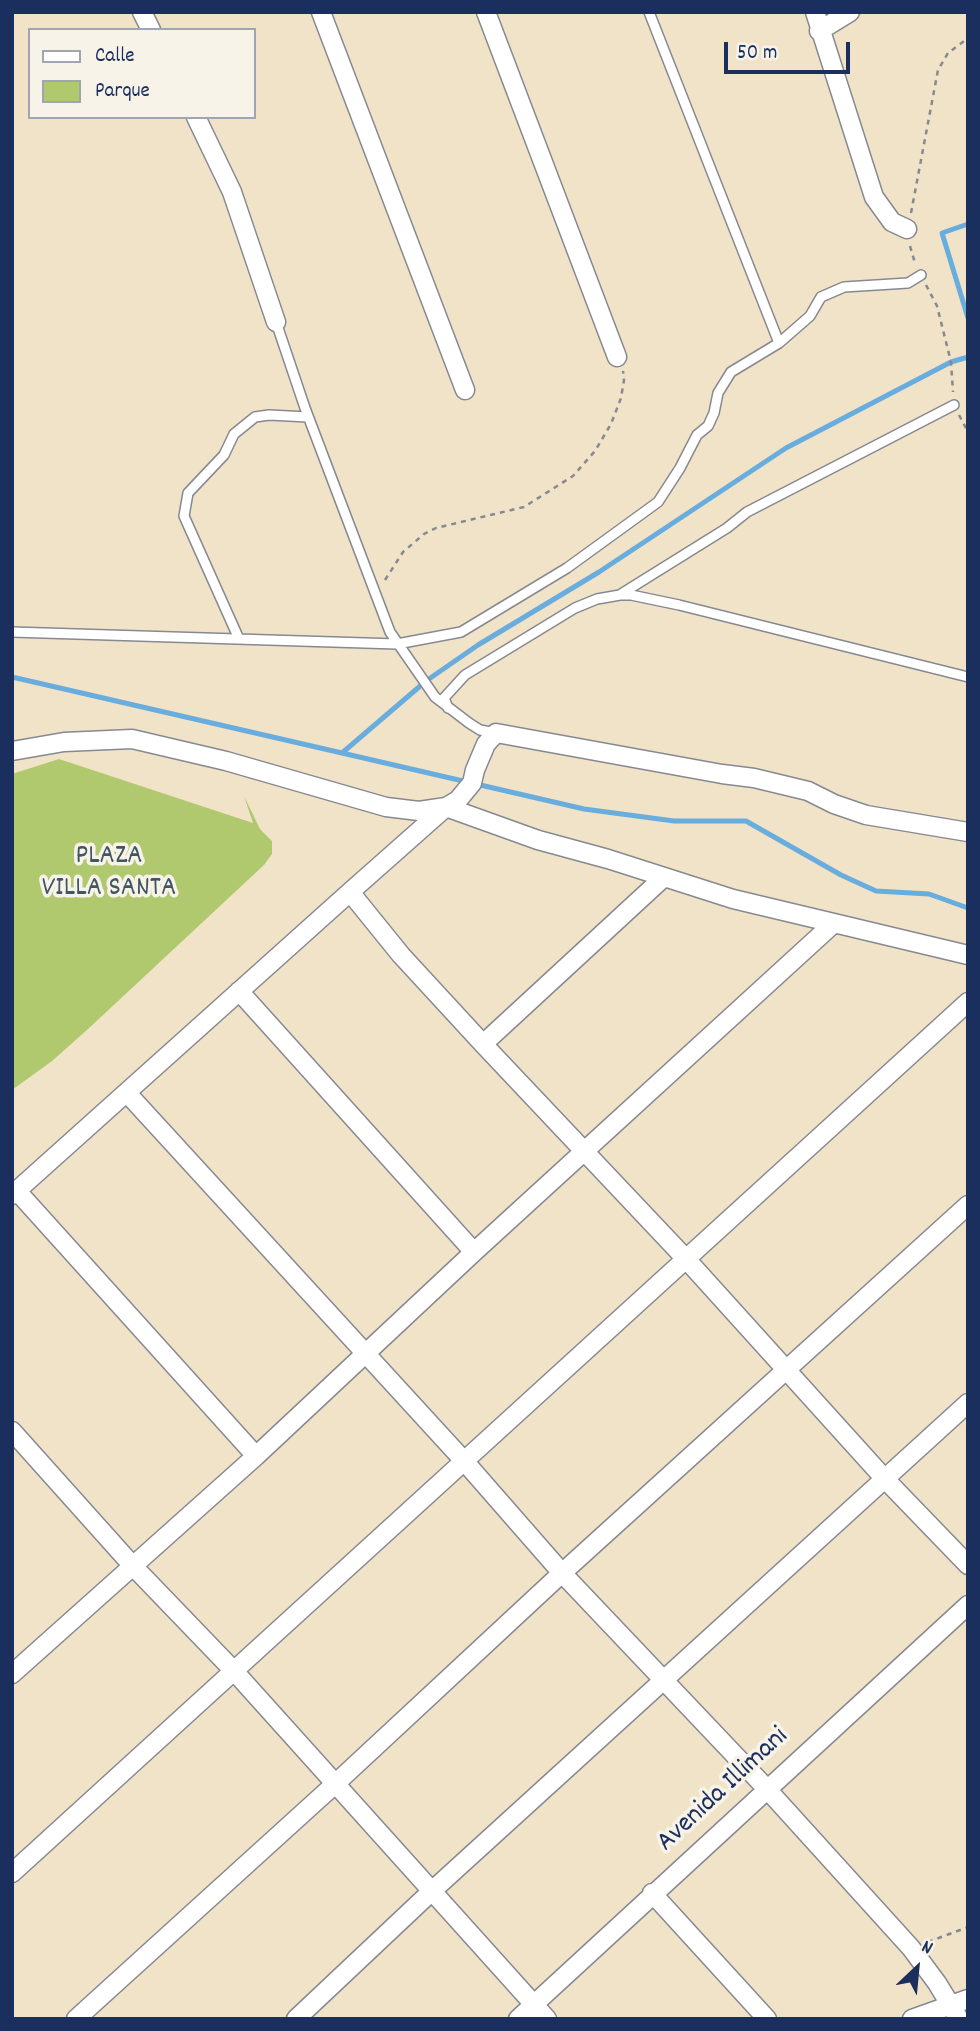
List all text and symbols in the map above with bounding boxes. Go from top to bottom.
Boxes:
legend [28,28,256,119]
scale bar [728,28,854,72]
text: 50 m [737,39,777,69]
text: Calle [95,42,134,72]
text: Parque [95,77,150,107]
park label: PLAZA VILLA SANTA [42,841,176,907]
street label: Avenida Illimani [651,1722,797,1860]
north arrow [882,1933,952,2003]
text: N [916,1934,937,1963]

